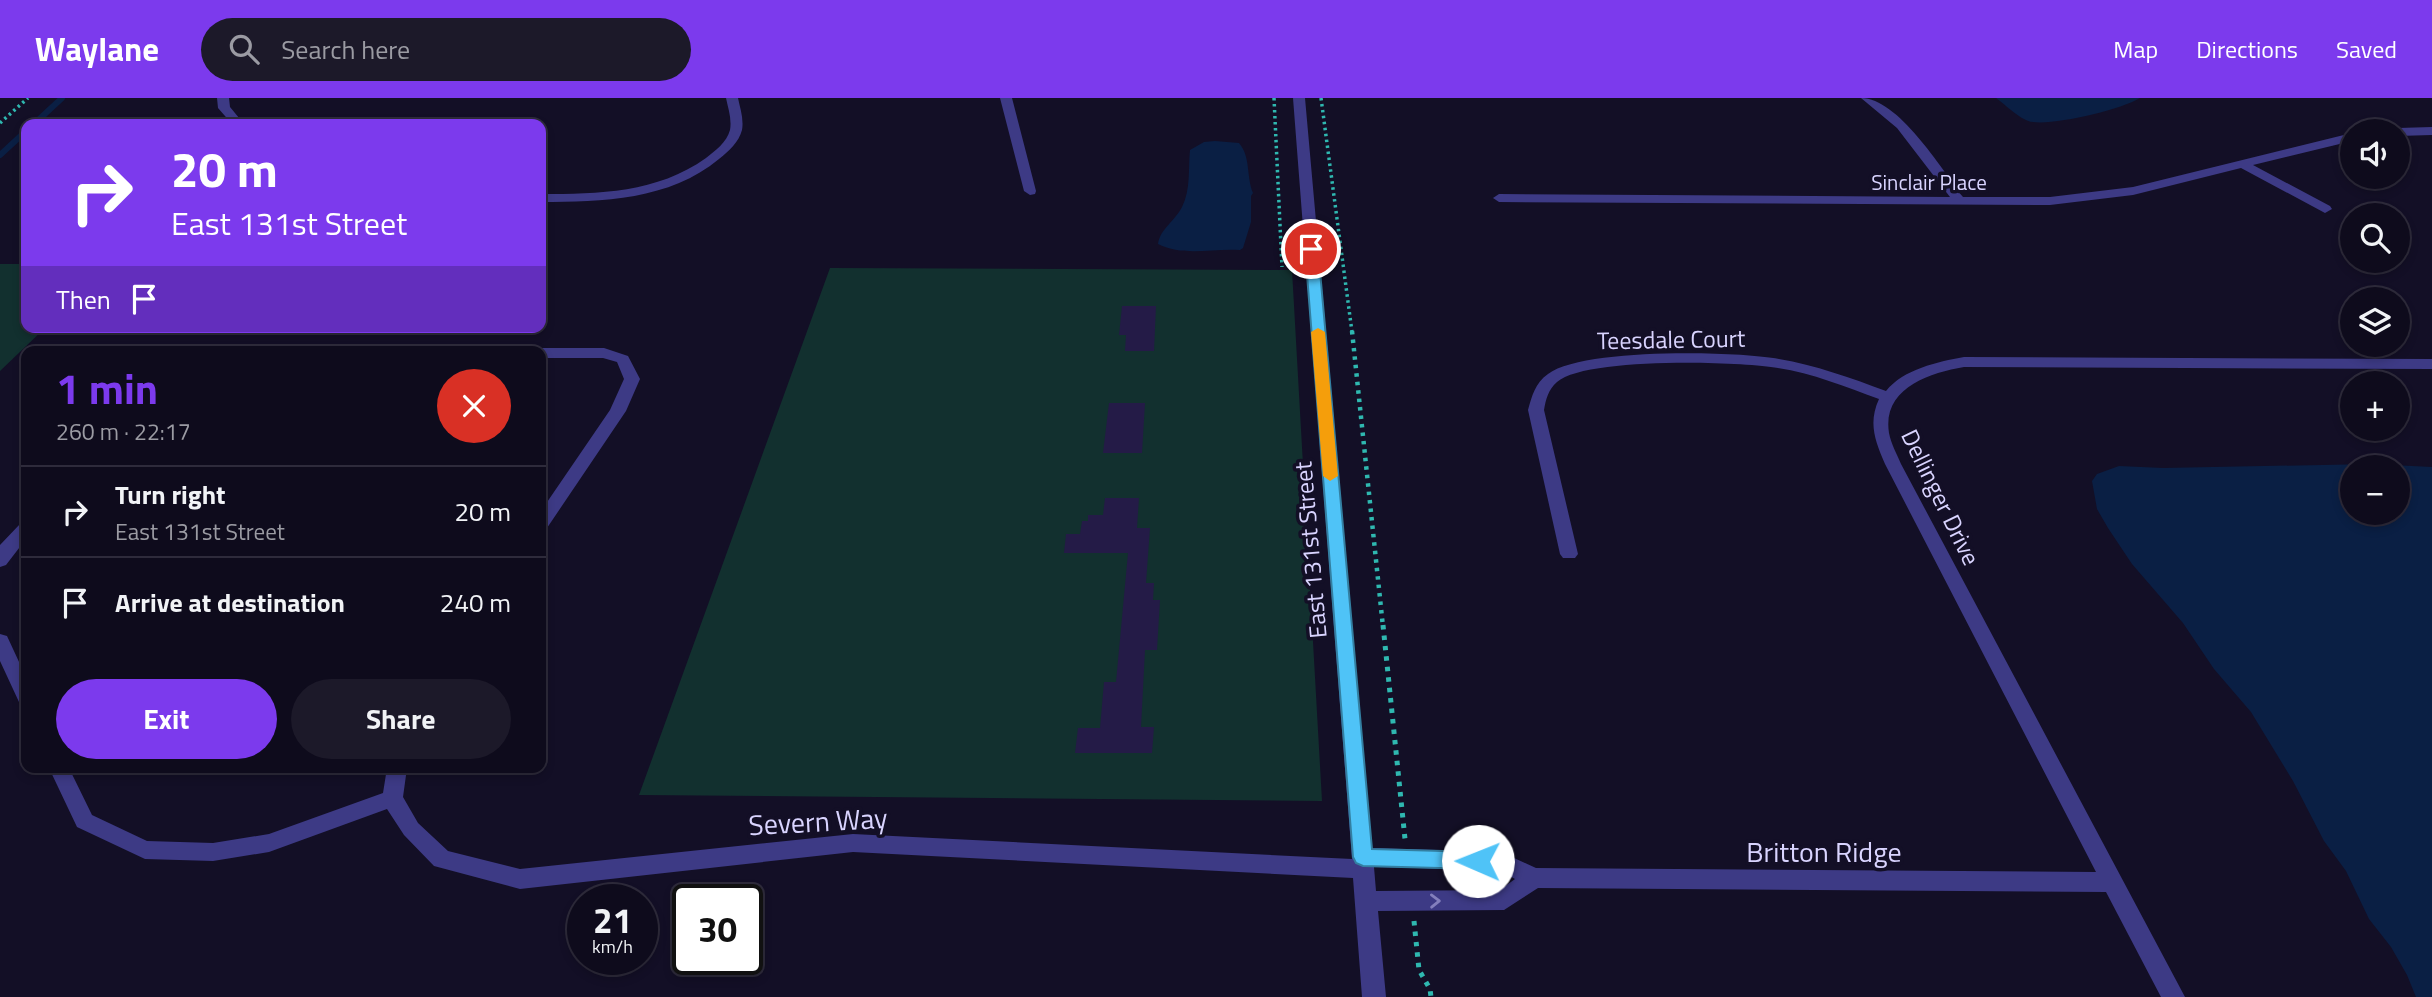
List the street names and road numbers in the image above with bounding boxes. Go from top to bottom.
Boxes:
street label: Sinclair Place [1871,166,1987,198]
street label: Teesdale Court [1596,320,1746,358]
street label: Dellinger Drive [1893,423,1989,571]
street label: East 131st Street [1284,460,1336,640]
street label: Severn Way [747,796,889,846]
street label: Britton Ridge [1746,830,1902,873]

